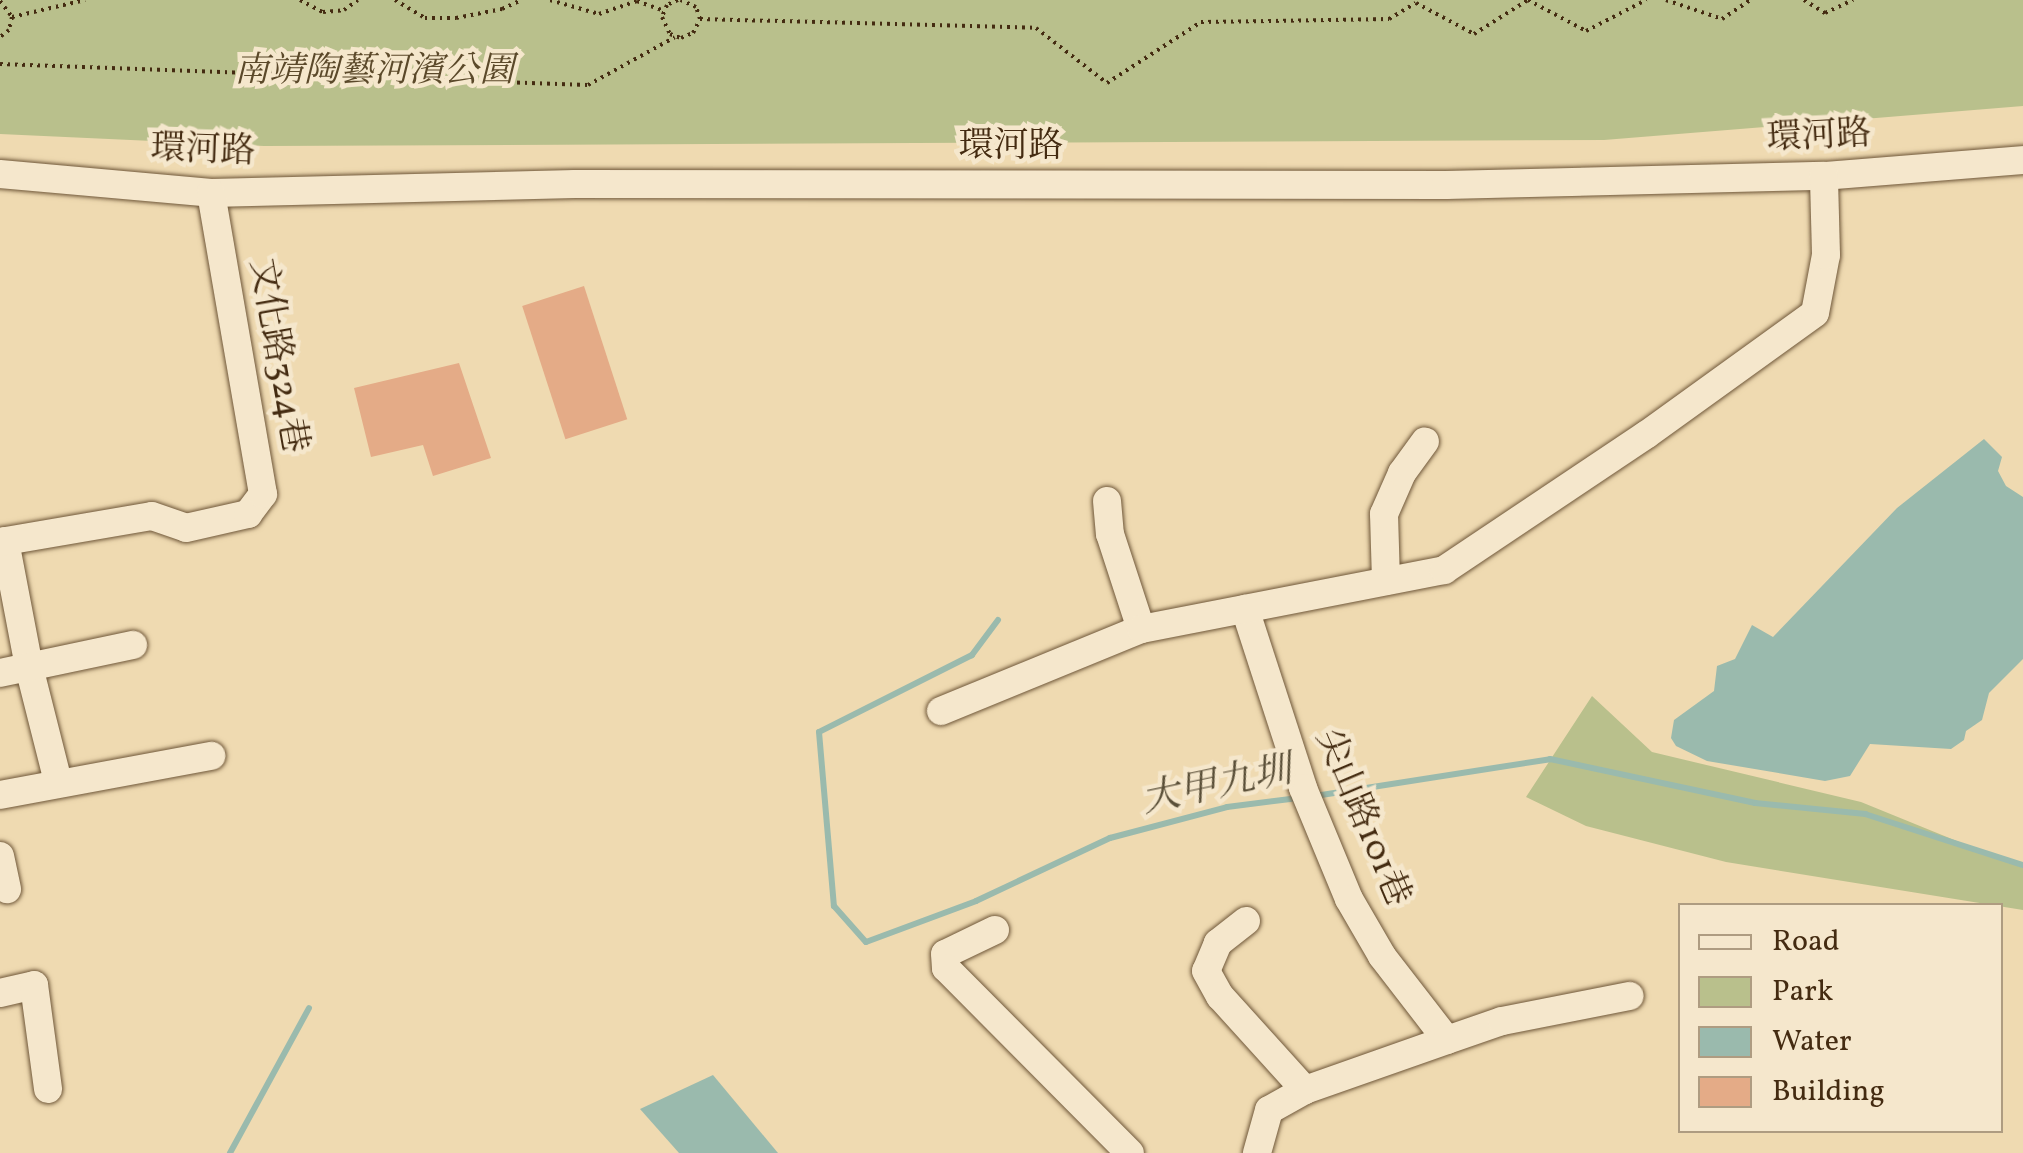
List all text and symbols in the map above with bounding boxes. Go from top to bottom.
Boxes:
park label: 南靖陶藝河濱公園 [234,51,514,93]
street label: 環河路 [1765,113,1873,161]
street label: 環河路 [959,126,1063,168]
street label: 環河路 [150,128,256,174]
street label: 文化路324巷 [239,256,315,456]
street label: 尖山路101巷 [1306,723,1418,913]
water label: 大甲九圳 [1138,749,1296,825]
legend [1678,903,2003,1133]
text: Road [1772,921,1840,963]
text: Park [1772,971,1833,1013]
text: Water [1772,1021,1852,1063]
text: Building [1772,1071,1885,1113]

